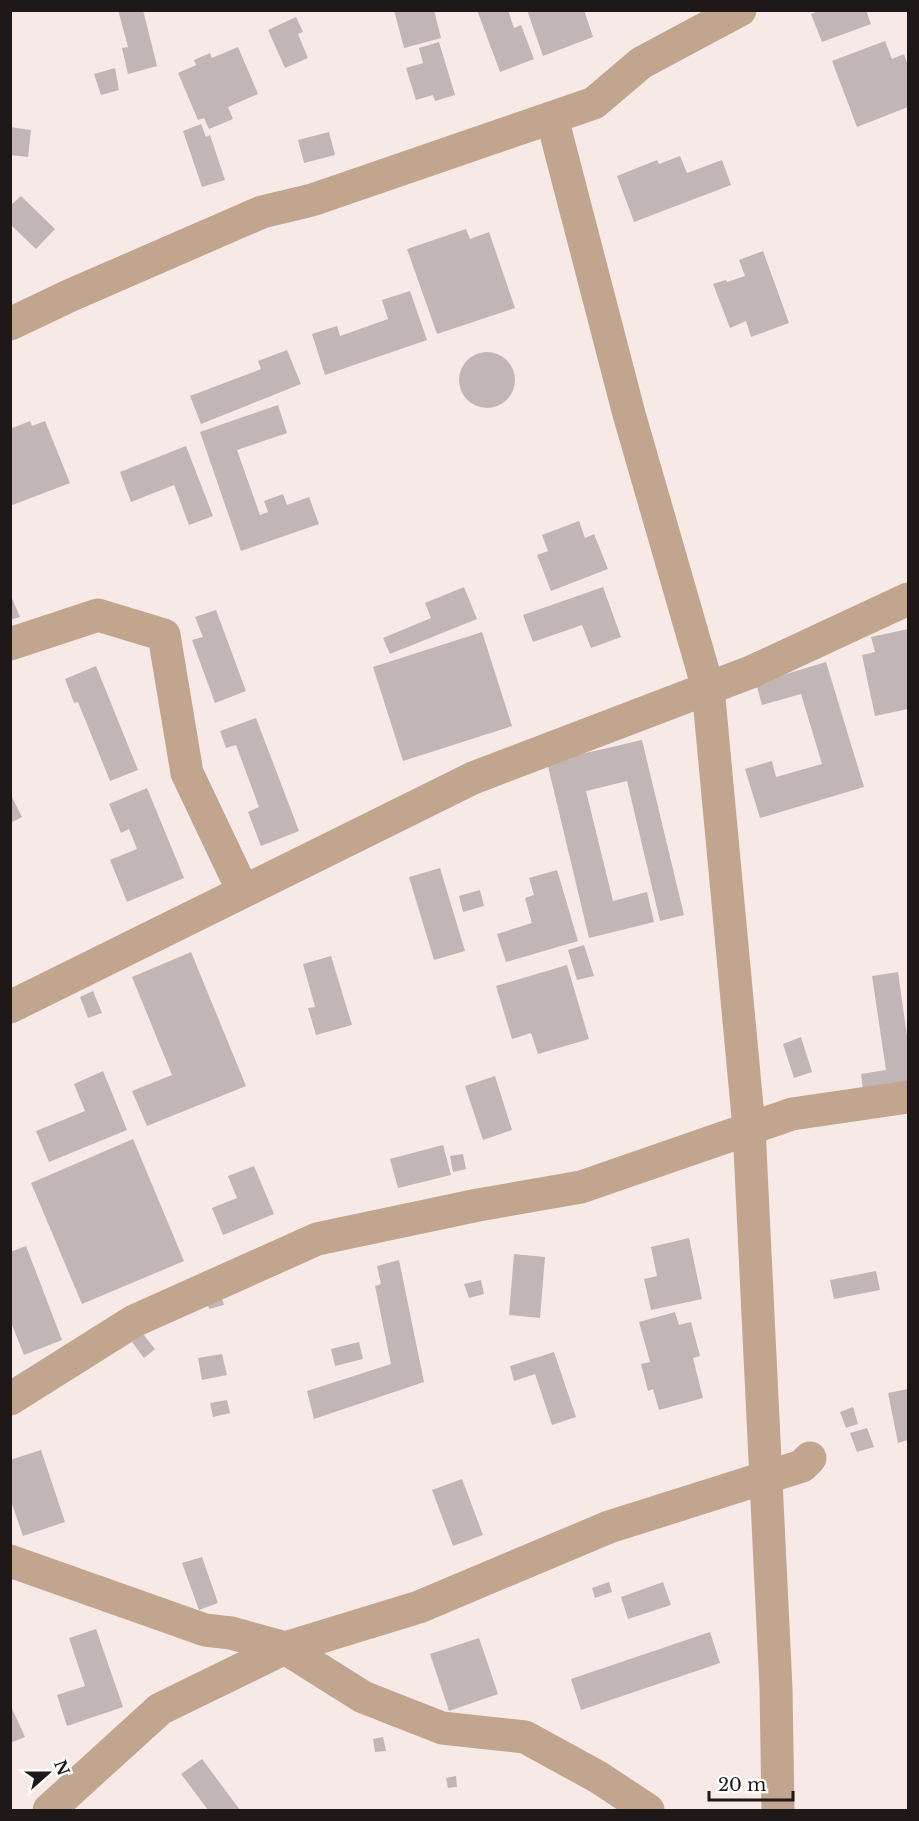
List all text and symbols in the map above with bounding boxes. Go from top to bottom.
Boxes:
north arrow [18,1743,78,1803]
text: N [50,1757,74,1778]
scale bar [709,1764,793,1802]
text: 20 m [718,1774,766,1796]

